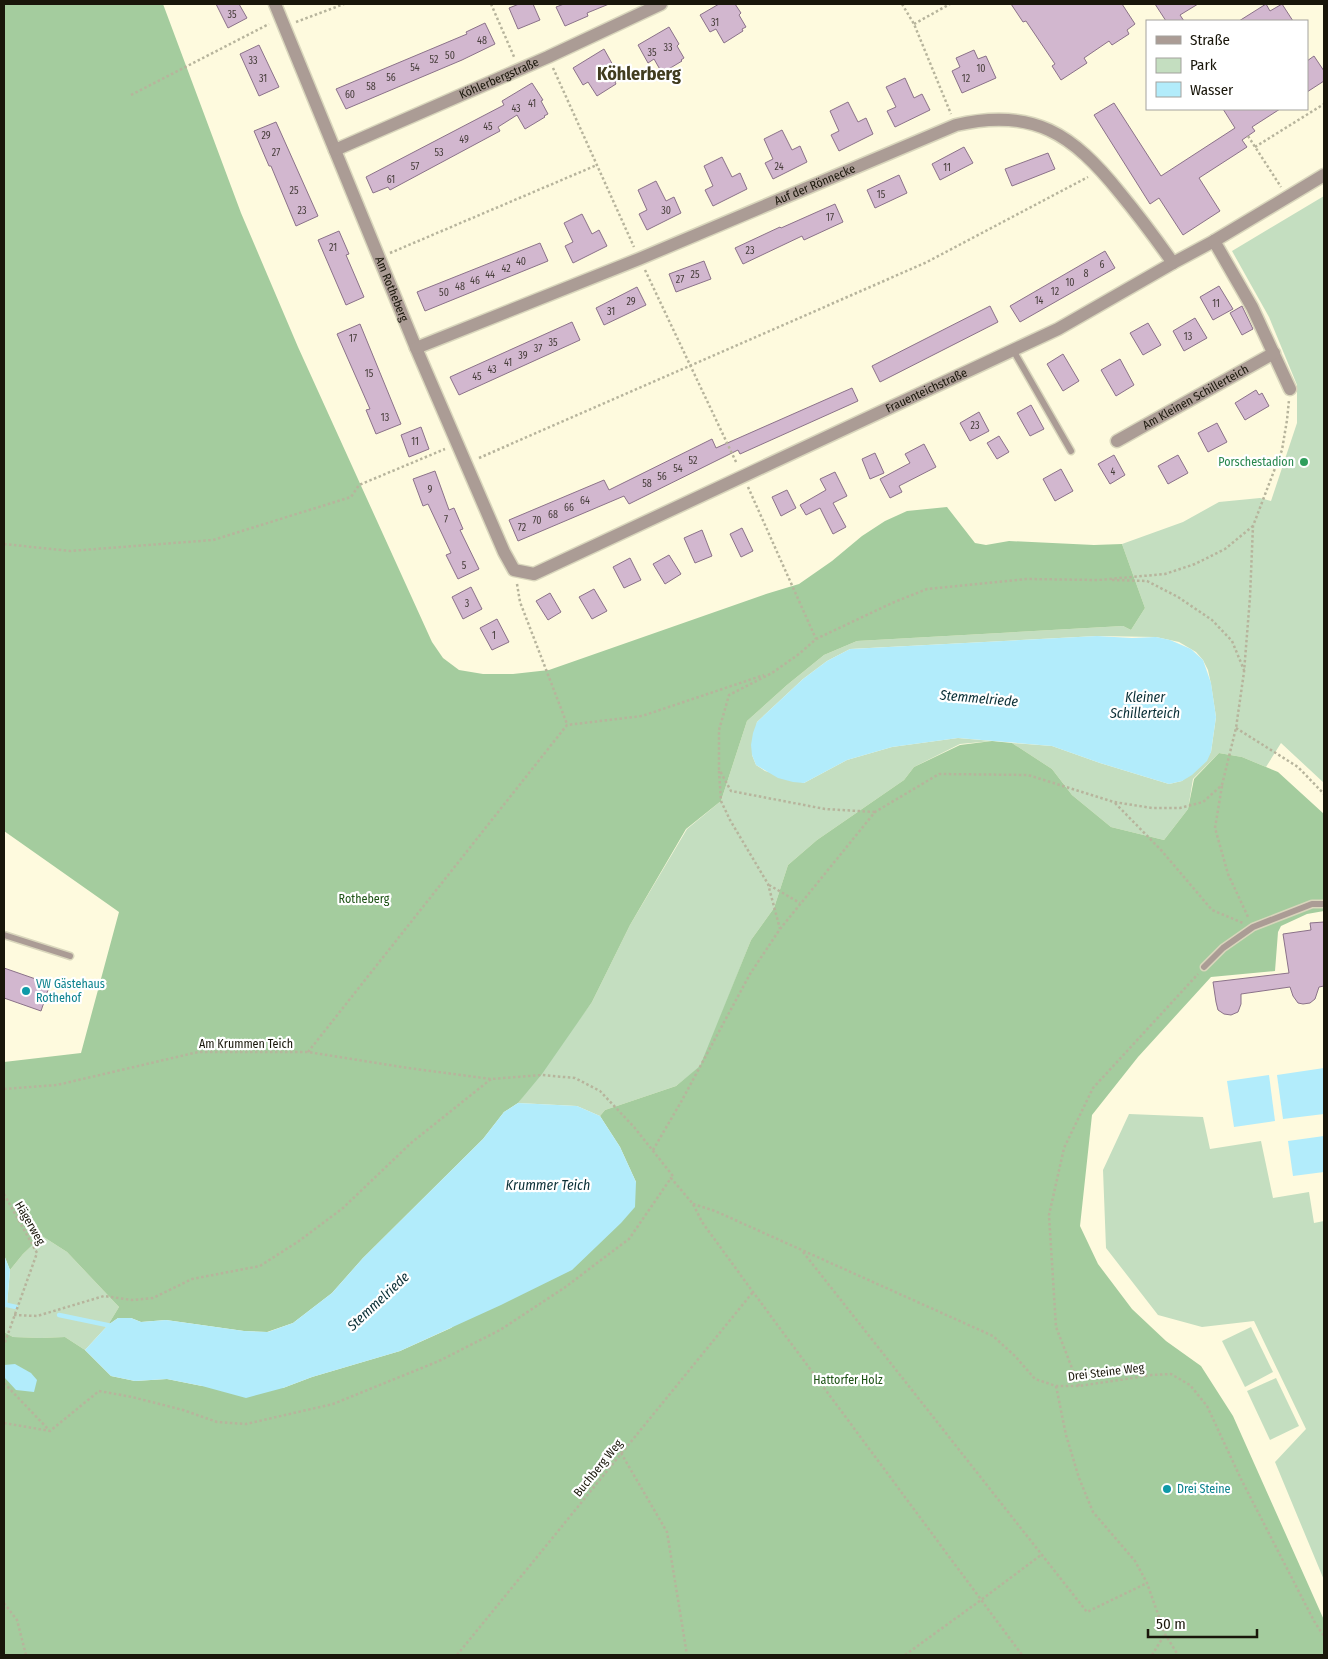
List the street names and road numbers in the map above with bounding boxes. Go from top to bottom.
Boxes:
street label: Köhlerbergstraße [457,55,541,102]
street label: Auf der Rönnecke [772,161,857,208]
street label: Am Rotheberg [372,254,412,324]
street label: Am Kleinen Schillerteich [1140,362,1251,432]
street label: Frauenteichstraße [883,365,969,416]
street label: Am Krummen Teich [199,1037,293,1051]
street label: Hägerweg [12,1199,48,1248]
street label: Drei Steine Weg [1067,1360,1145,1384]
street label: Buchberg Weg [571,1436,626,1499]

